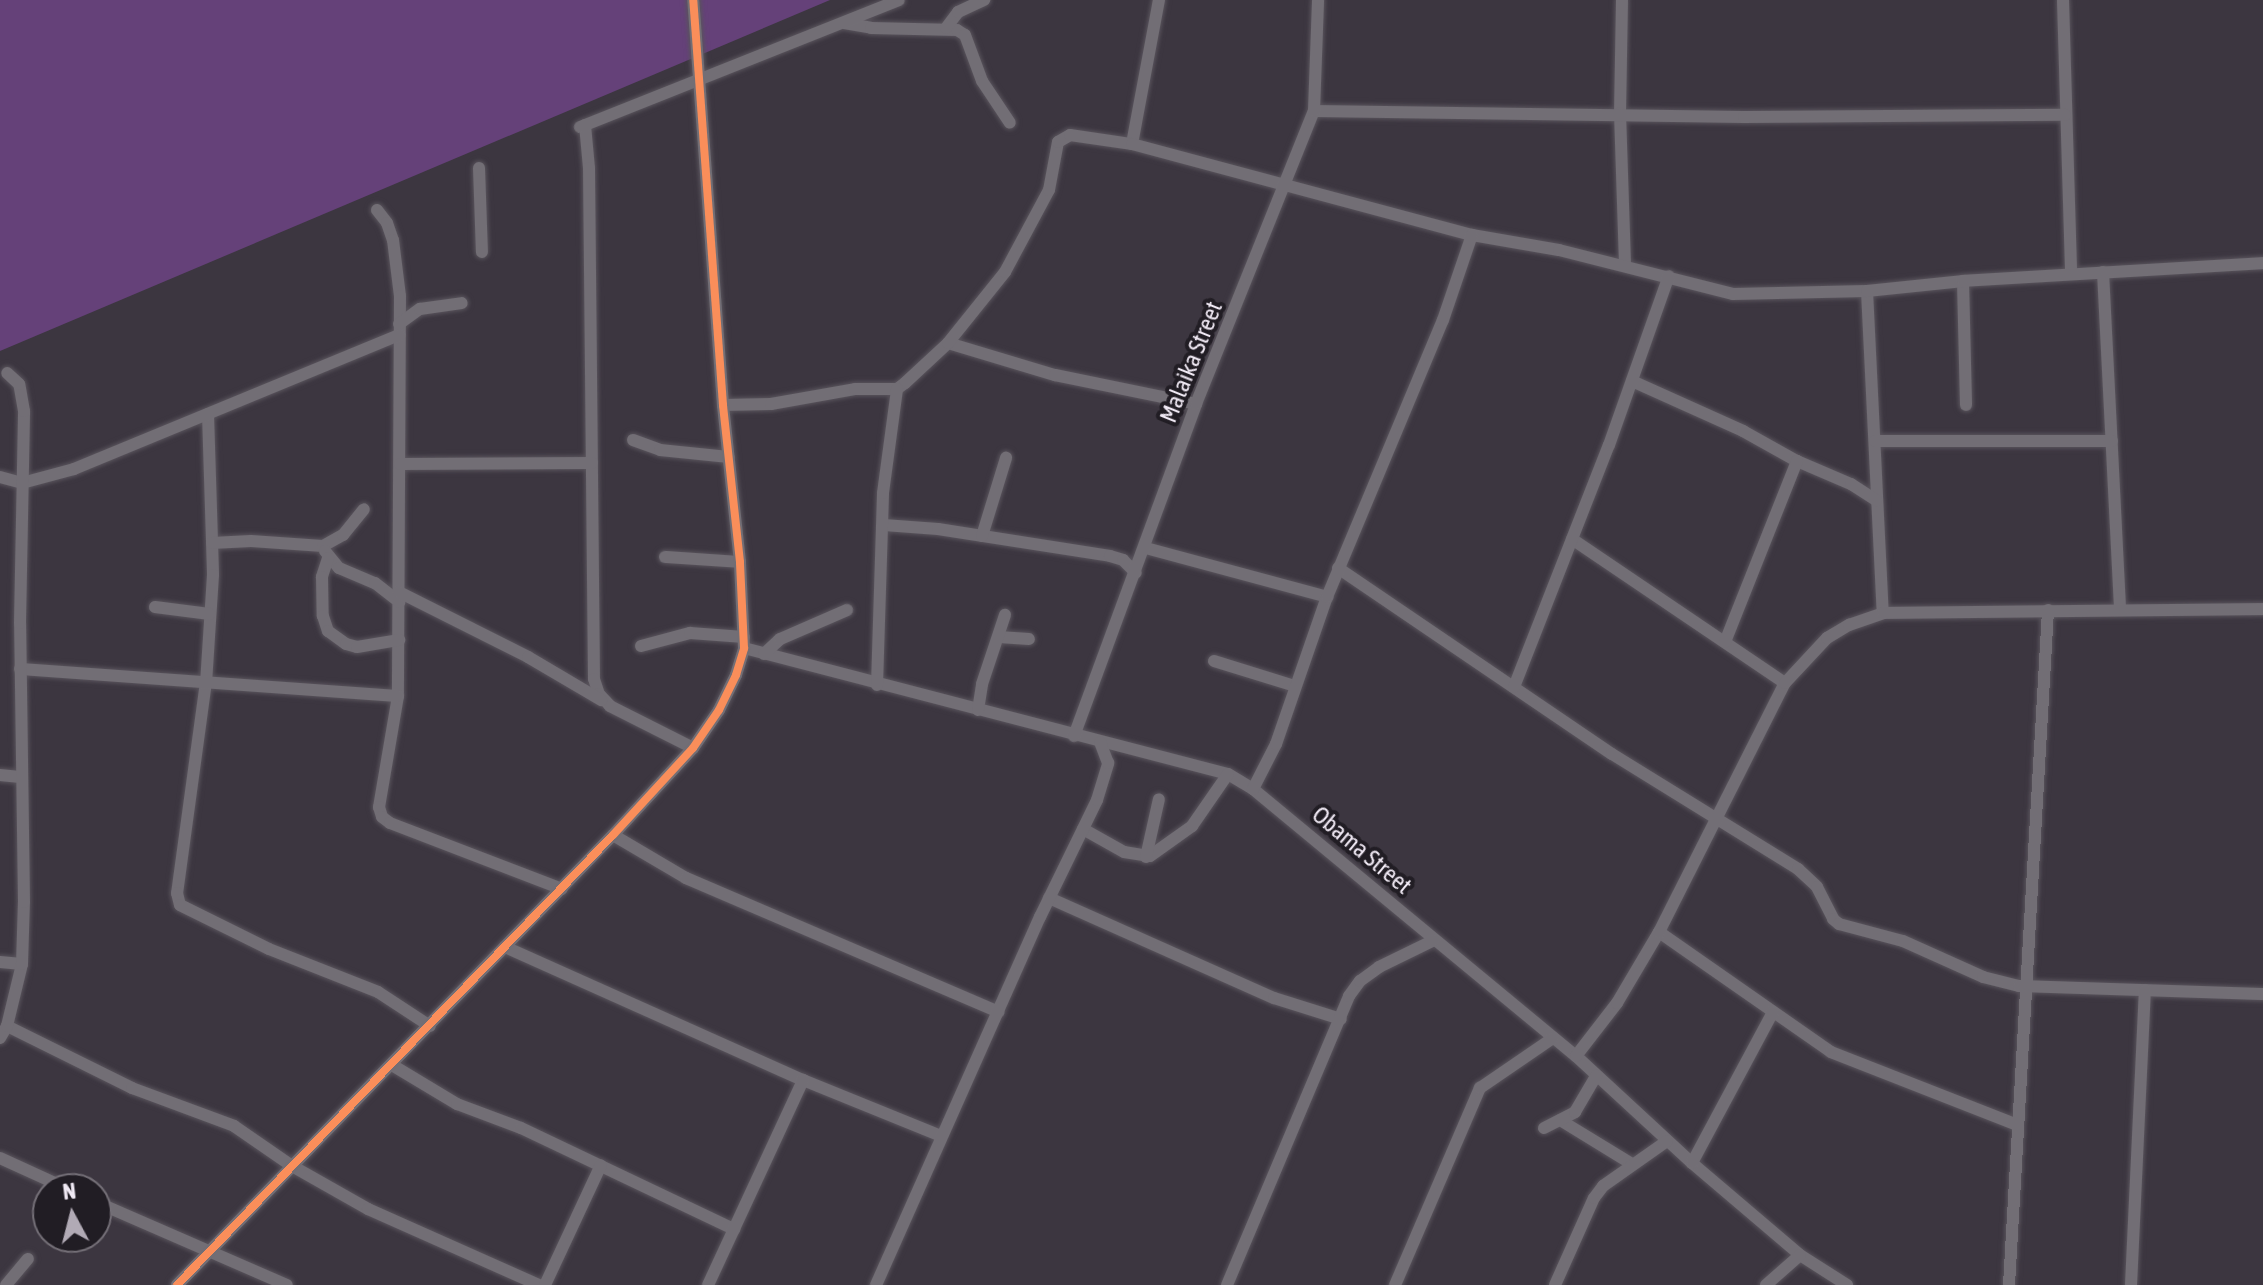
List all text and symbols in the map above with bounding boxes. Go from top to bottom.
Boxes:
street label: Malaika Street [1154,297,1228,427]
street label: Obama Street [1306,800,1418,900]
north arrow [32,1173,112,1253]
text: N [61,1177,77,1205]

